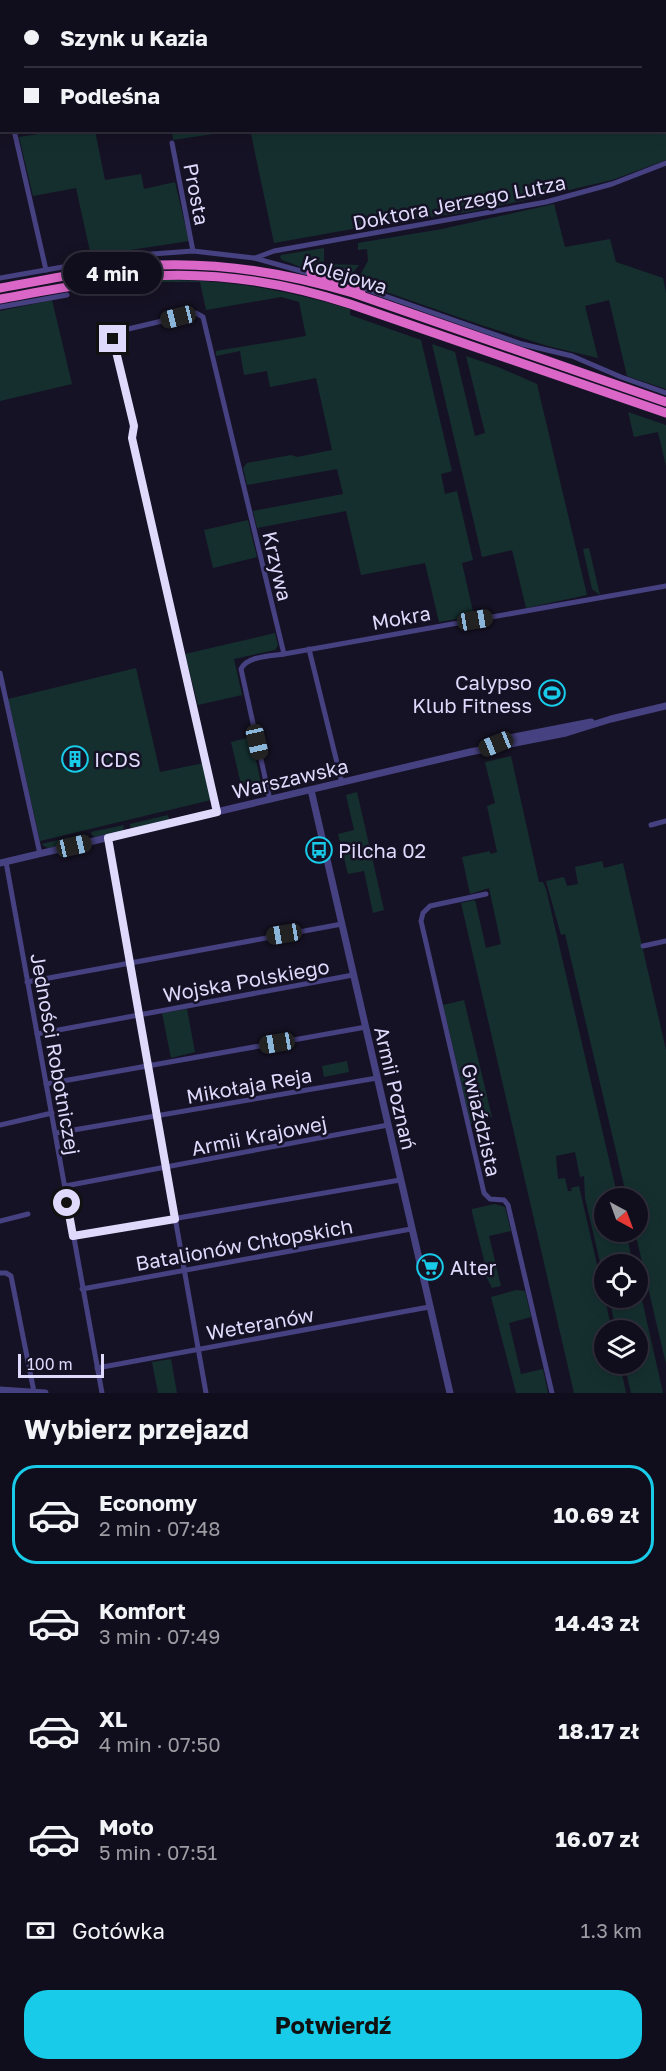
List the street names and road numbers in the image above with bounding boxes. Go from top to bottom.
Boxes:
street label: Prosta [179,161,215,227]
street label: Doktora Jerzego Lutza [350,170,568,234]
street label: Kolejowa [300,250,390,298]
street label: Krzywa [258,529,298,603]
street label: Mokra [370,600,432,634]
street label: Warszawska [230,753,350,803]
street label: Jedności Robotniczej [26,951,86,1157]
street label: Wojska Polskiego [161,954,331,1006]
street label: Armii Poznań [370,1024,422,1152]
street label: Gwiaździsta [457,1061,507,1179]
street label: Mikołaja Reja [184,1062,314,1108]
street label: Armii Krajowej [189,1110,329,1160]
street label: Batalionów Chłopskich [134,1213,354,1275]
street label: Weteranów [204,1302,316,1344]

